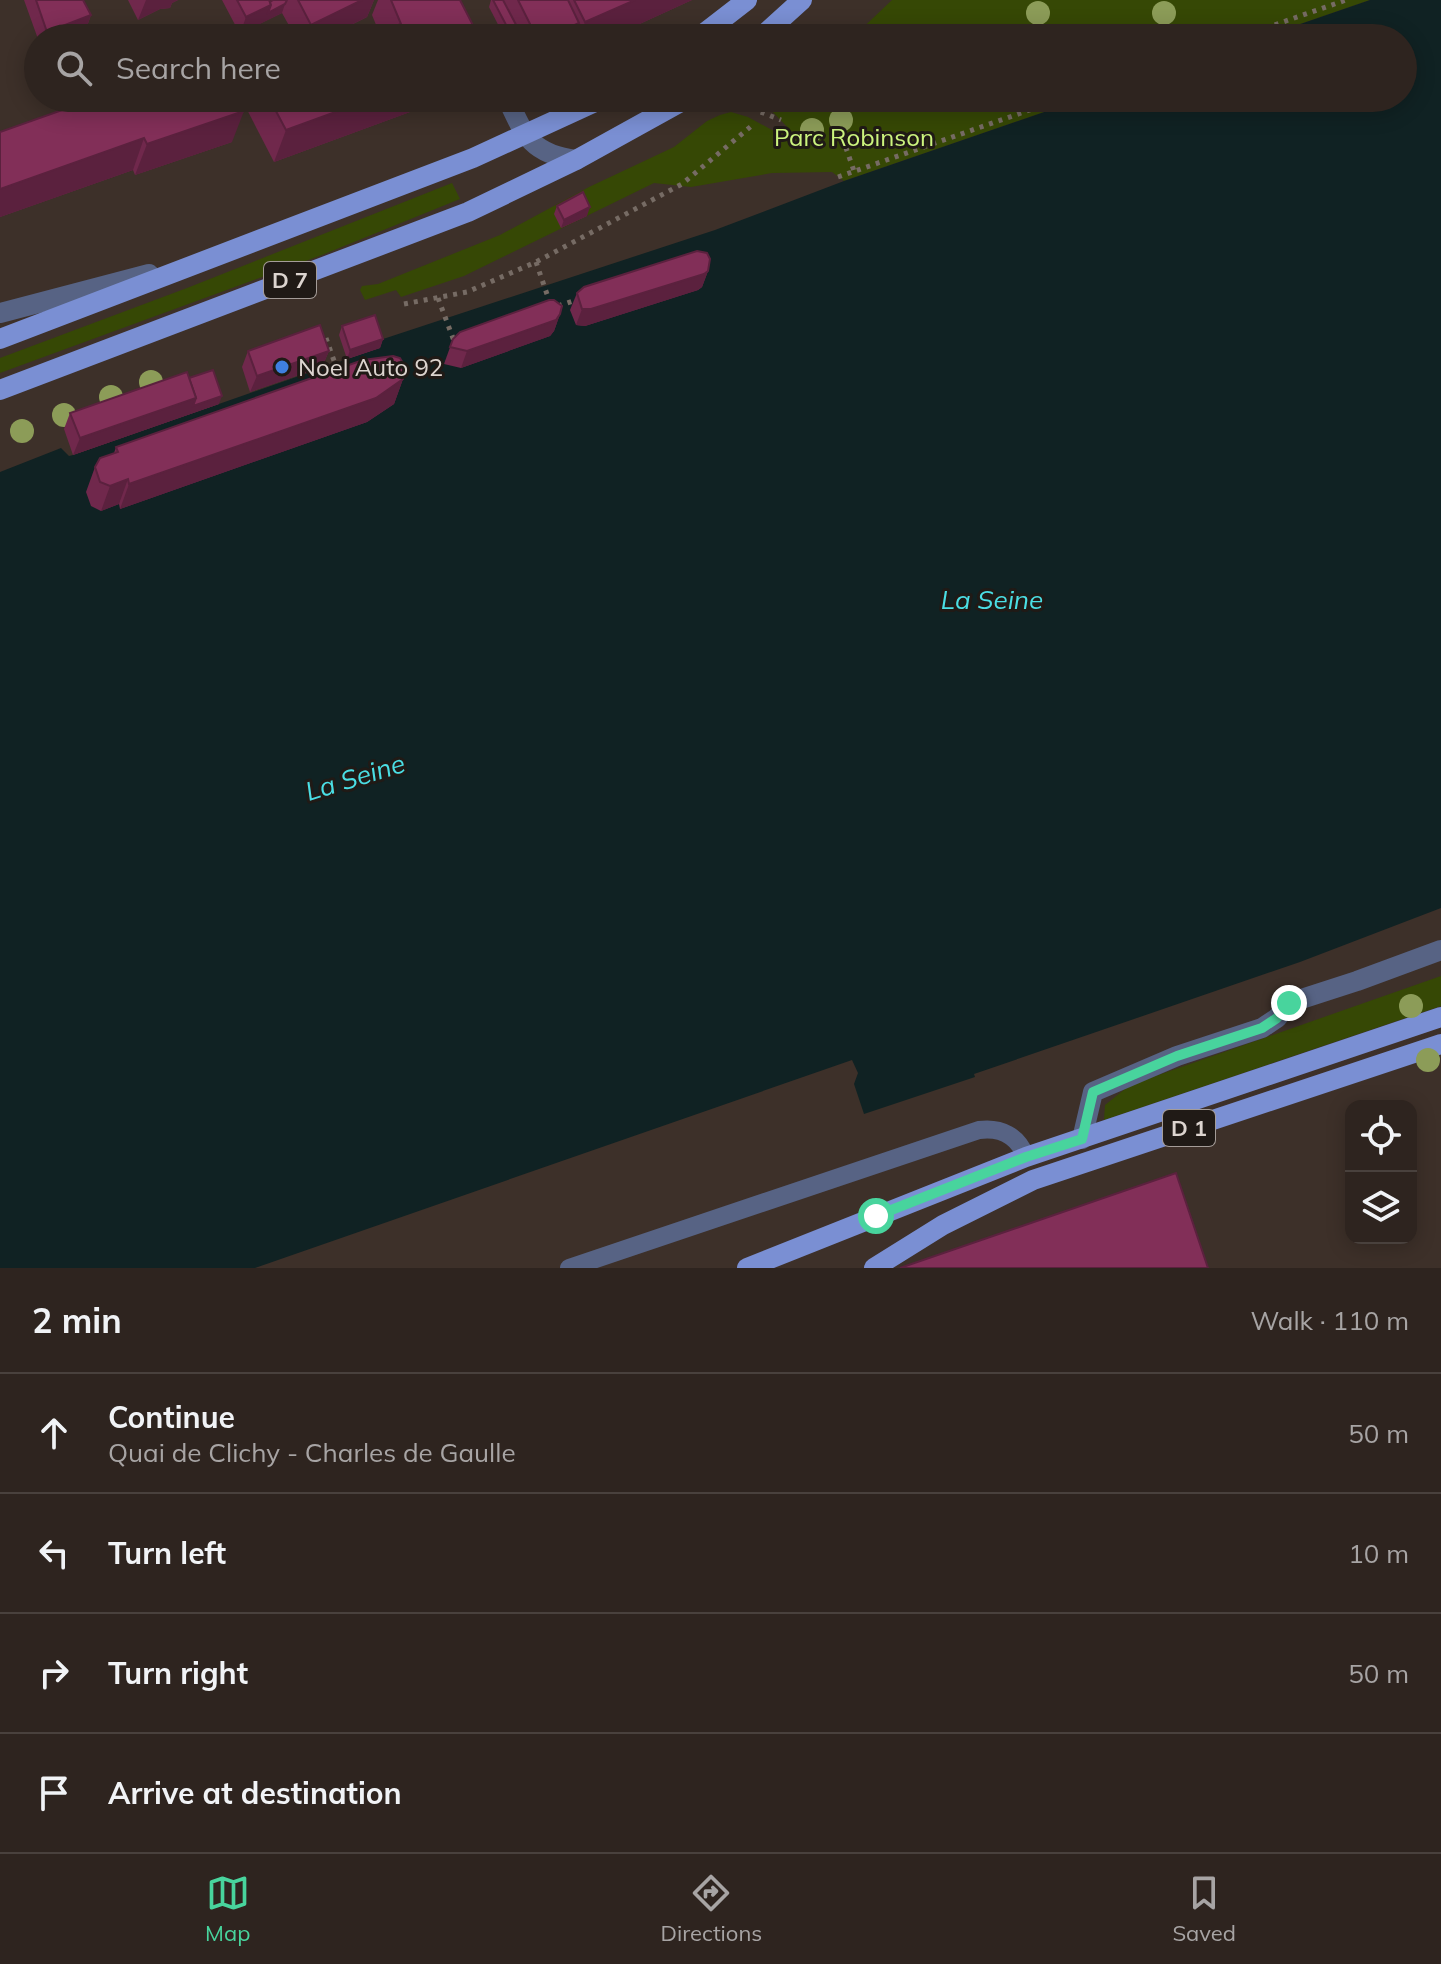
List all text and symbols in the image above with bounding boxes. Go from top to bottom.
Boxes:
search box [24,24,1417,112]
icon: search [52,46,96,90]
text: Search here [116,49,281,87]
park label: Parc Robinson [774,122,934,152]
road number: D 7 [264,262,316,298]
place label: Noel Auto 92 [298,352,443,382]
marker: Noel Auto 92 [273,358,291,376]
water label: La Seine [941,583,1043,616]
water label: La Seine [301,746,409,808]
route end [1271,985,1307,1021]
map controls [1345,1100,1417,1244]
button: locate [1345,1100,1417,1172]
road number: D 1 [1163,1110,1215,1146]
button: layers [1345,1172,1417,1244]
route start [858,1198,894,1234]
text: 2 min [32,1299,122,1342]
text: Walk · 110 m [1250,1304,1409,1337]
text: Continue [108,1398,235,1436]
icon: ahead [32,1411,76,1455]
text: 50 m [1348,1417,1409,1450]
text: Quai de Clichy - Charles de Gaulle [108,1436,516,1469]
icon: left [32,1531,76,1575]
text: Turn left [108,1534,226,1572]
text: 10 m [1348,1537,1409,1570]
icon: right [32,1651,76,1695]
text: Turn right [108,1654,248,1692]
text: 50 m [1348,1657,1409,1690]
icon: arrive [32,1771,76,1815]
text: Arrive at destination [108,1774,402,1812]
tab: Map [205,1871,250,1947]
tab: Directions [661,1871,762,1947]
tab: Saved [1172,1871,1236,1947]

